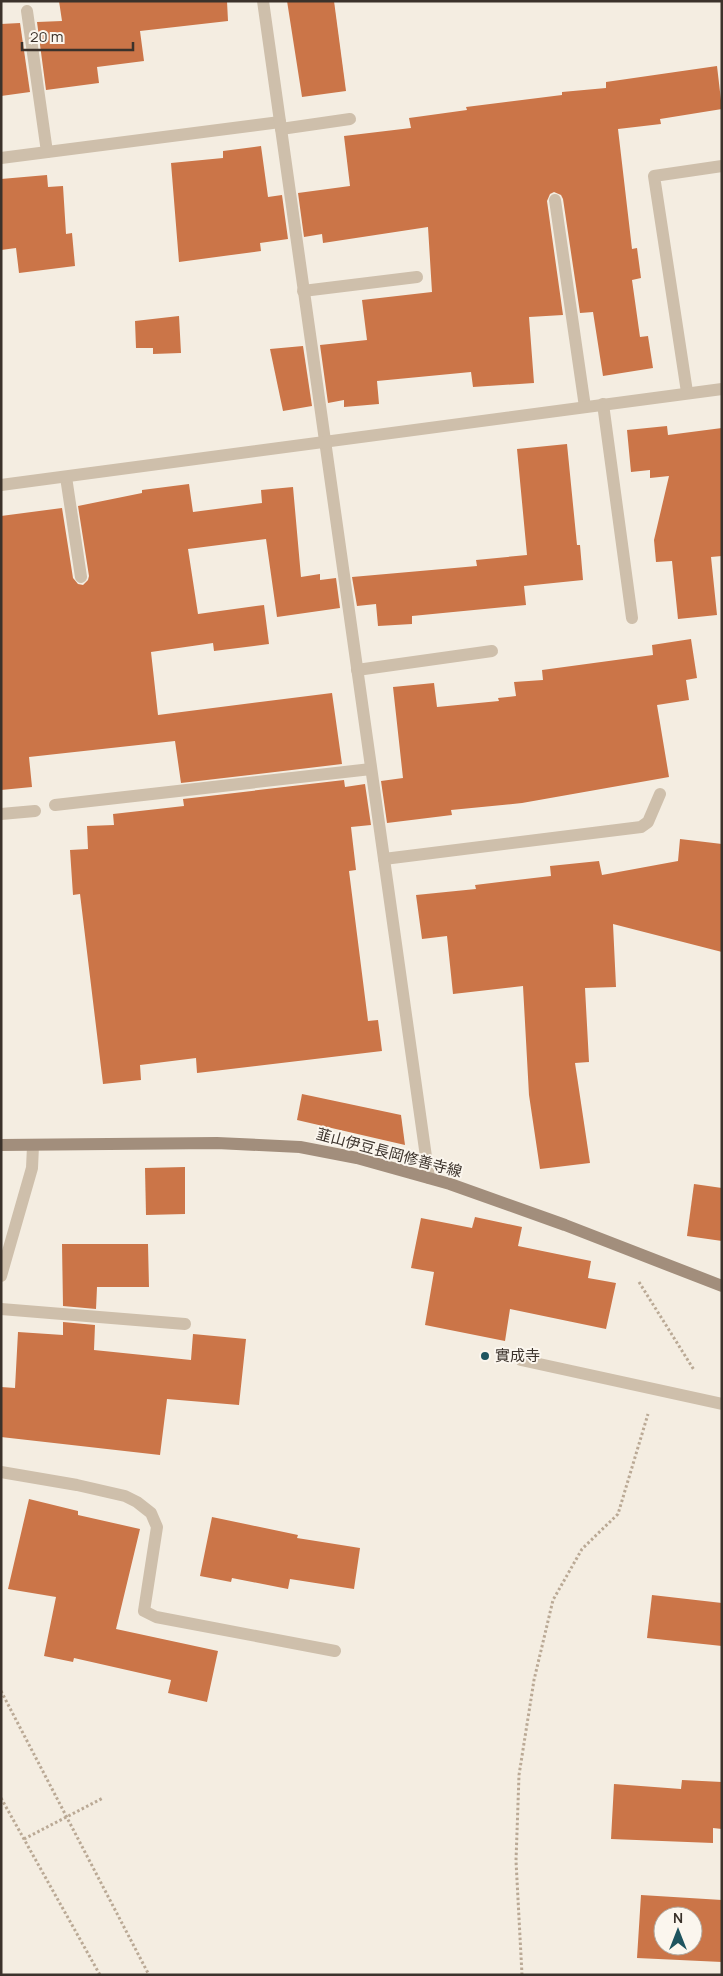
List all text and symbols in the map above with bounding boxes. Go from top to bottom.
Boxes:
scale bar [22,20,134,52]
text: 20 m [30,26,63,47]
street label: 韮山伊豆長岡修善寺線 [314,1123,464,1182]
place label: 實成寺 [495,1345,540,1366]
marker: 實成寺 [479,1350,491,1362]
north arrow [653,1906,703,1956]
text: N [673,1908,683,1927]

